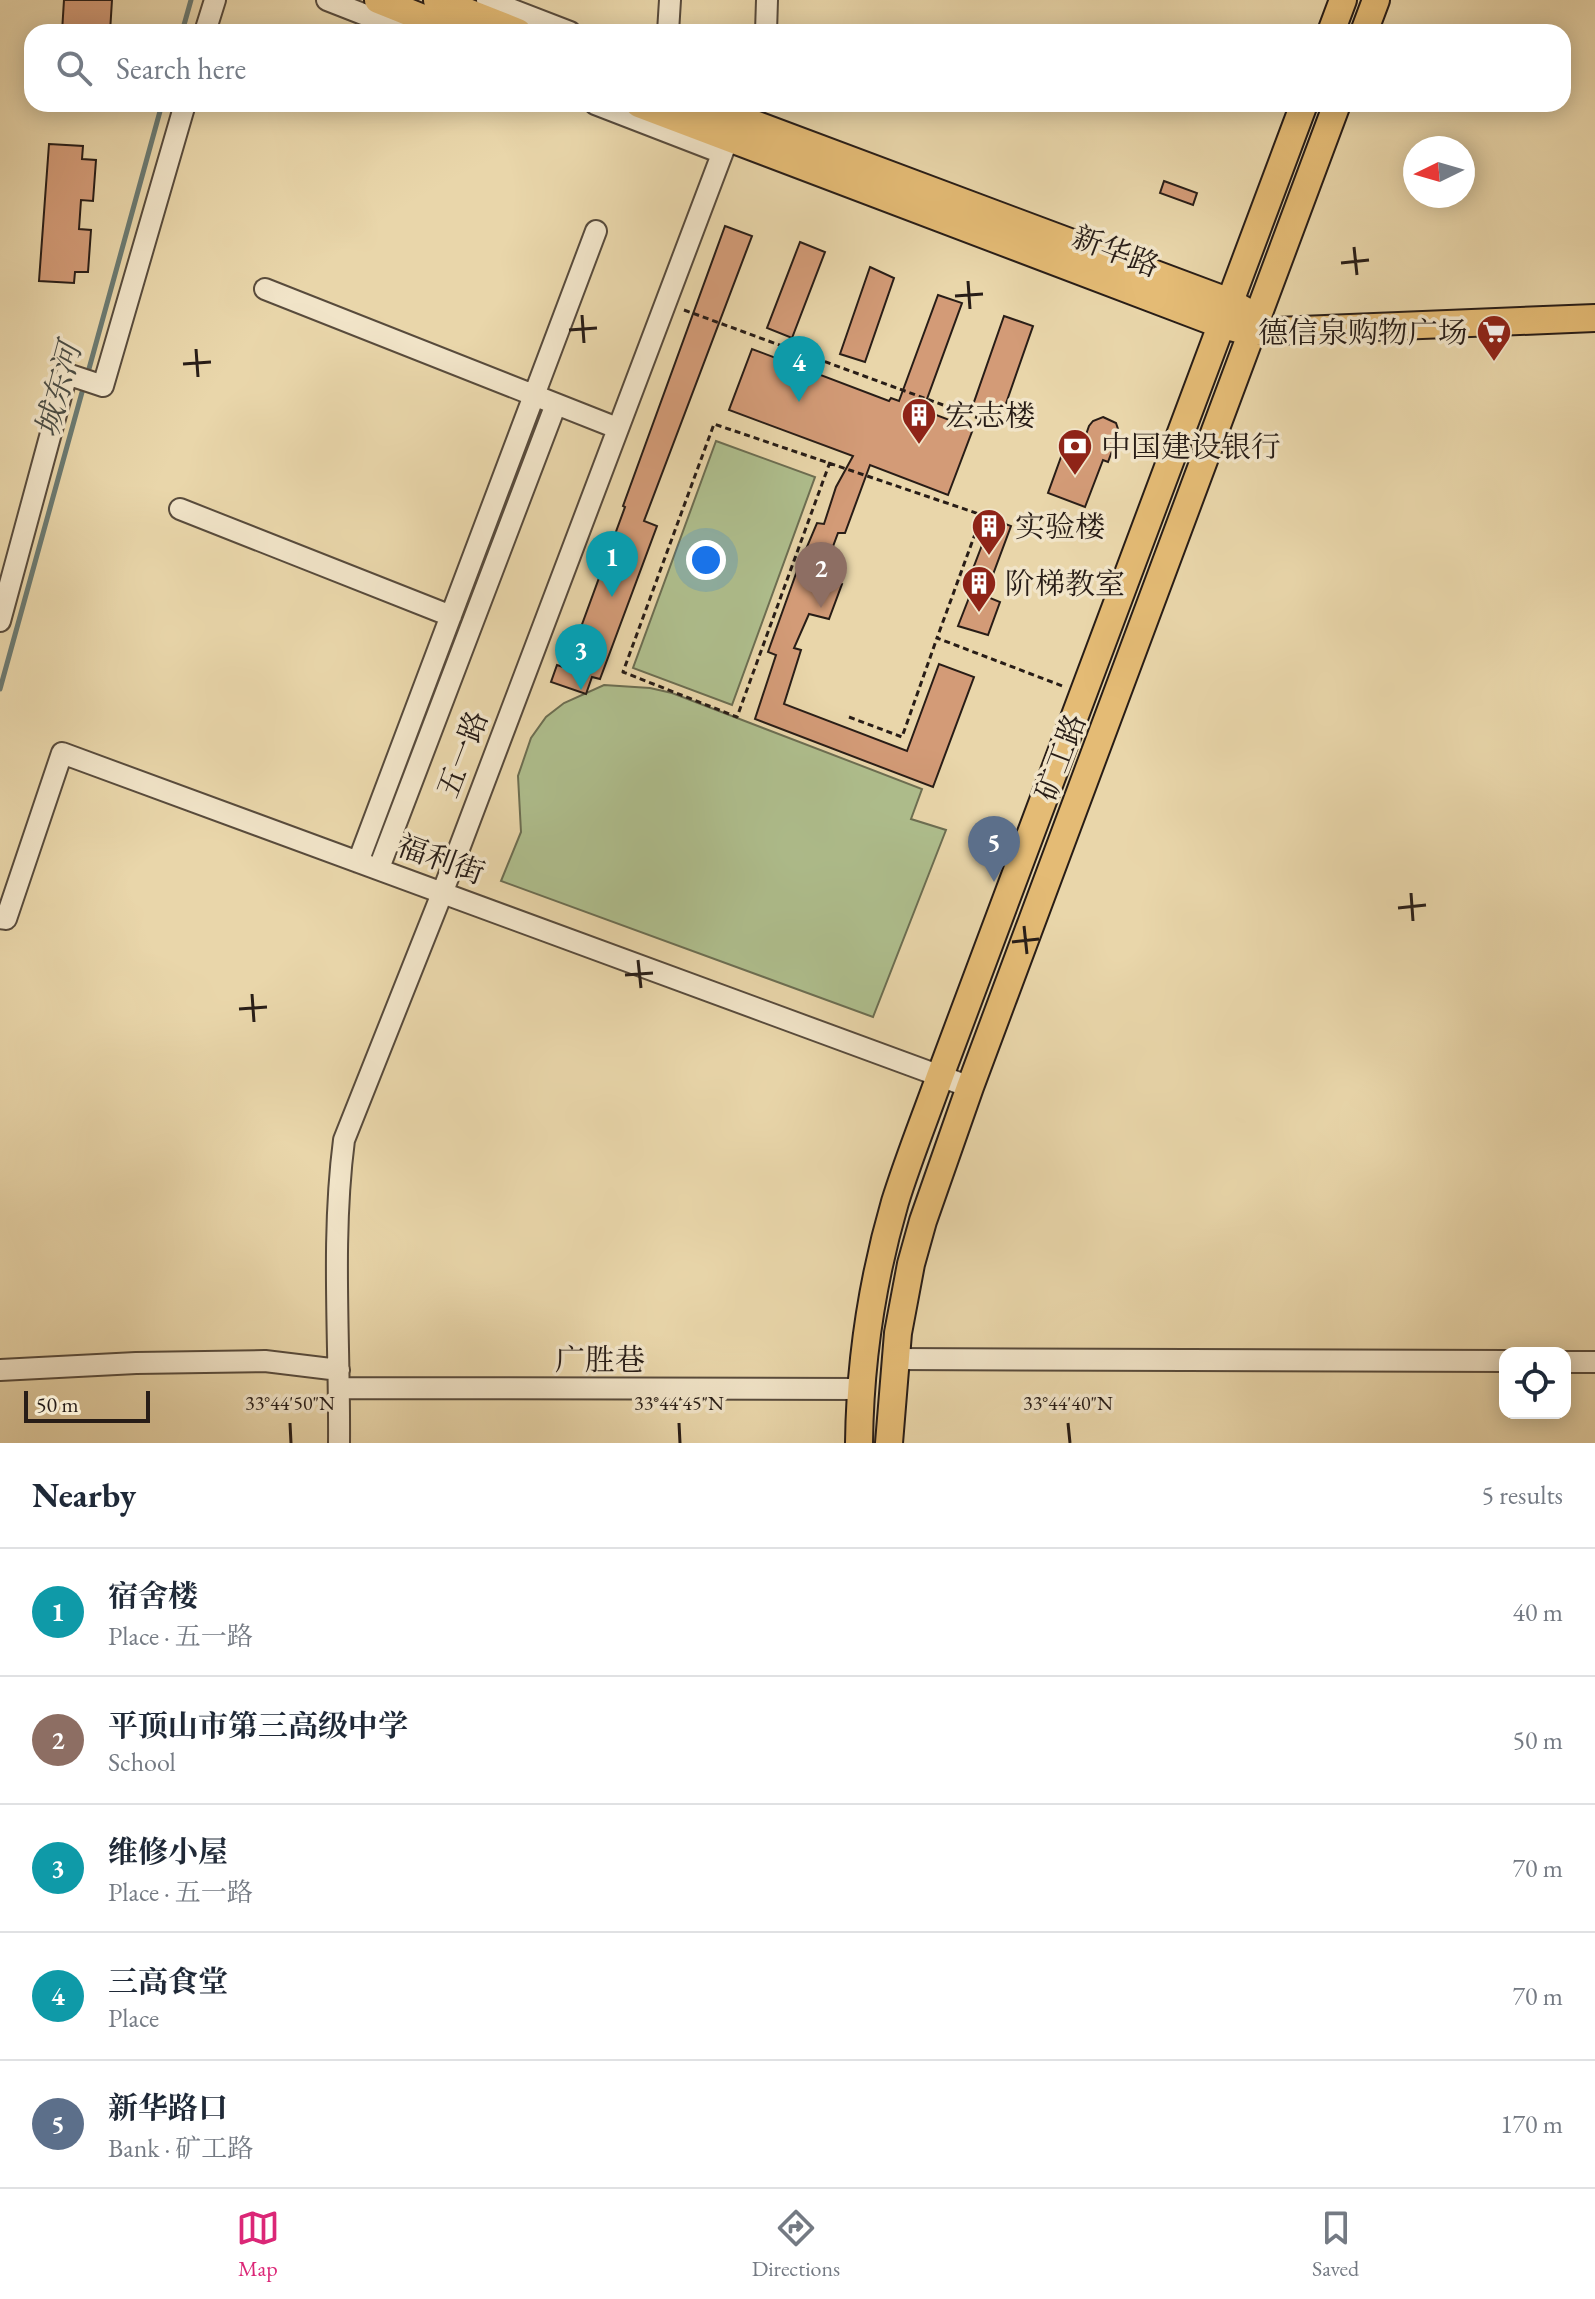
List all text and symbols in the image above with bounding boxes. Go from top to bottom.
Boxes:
search box [24,24,1571,112]
icon: search [52,46,96,90]
text: Search here [116,49,246,88]
north arrow [1403,136,1475,208]
street label: 新华路 [1067,217,1165,285]
place label: 德信泉购物广场 [1258,313,1468,352]
supermarket icon: 德信泉购物广场 [1475,313,1513,363]
water label: 城东河 [25,333,92,442]
pin: 4 [773,336,825,402]
building icon: 宏志楼 [900,396,938,446]
place label: 宏志楼 [945,396,1035,435]
bank icon: 中国建设银行 [1056,427,1094,477]
place label: 中国建设银行 [1101,427,1281,466]
building icon: 实验楼 [970,507,1008,557]
place label: 实验楼 [1015,507,1105,546]
pin: 1 [586,531,638,597]
your location [686,540,726,580]
pin: 2 [795,542,847,608]
building icon: 阶梯教室 [960,564,998,614]
place label: 阶梯教室 [1005,564,1125,603]
pin: 3 [555,624,607,690]
street label: 五一路 [428,705,496,803]
street label: 矿工路 [1026,708,1094,806]
pin: 5 [968,816,1020,882]
street label: 福利街 [392,825,490,893]
street label: 广胜巷 [555,1340,645,1379]
map controls [1499,1347,1571,1419]
button: locate [1499,1347,1571,1419]
scale bar [24,1387,150,1423]
text: 50 m [36,1390,79,1419]
text: 33°44'50"N [245,1390,335,1416]
text: 33°44'45"N [634,1390,724,1416]
text: 33°44'40"N [1023,1390,1113,1416]
text: Nearby [32,1473,136,1517]
text: 5 results [1482,1478,1563,1512]
text: 宿舍楼 [108,1576,198,1615]
text: 1 [51,1595,65,1629]
text: 40 m [1513,1595,1563,1629]
text: Place · 五一路 [108,1619,253,1653]
text: 平顶山市第三高级中学 [108,1706,408,1745]
text: 2 [51,1723,65,1757]
text: 50 m [1513,1723,1563,1757]
text: School [108,1745,176,1779]
text: 维修小屋 [108,1832,228,1871]
text: 3 [51,1851,65,1885]
text: 70 m [1513,1851,1563,1885]
text: Place · 五一路 [108,1875,253,1909]
text: 三高食堂 [108,1962,228,2001]
text: 4 [51,1979,65,2013]
text: 70 m [1513,1979,1563,2013]
text: Place [108,2001,159,2035]
text: 新华路口 [108,2088,228,2127]
text: 5 [51,2107,65,2141]
text: 170 m [1500,2107,1563,2141]
text: Bank · 矿工路 [108,2131,253,2165]
tab: Map [236,2206,280,2283]
tab: Directions [752,2206,840,2283]
tab: Saved [1312,2206,1359,2283]

